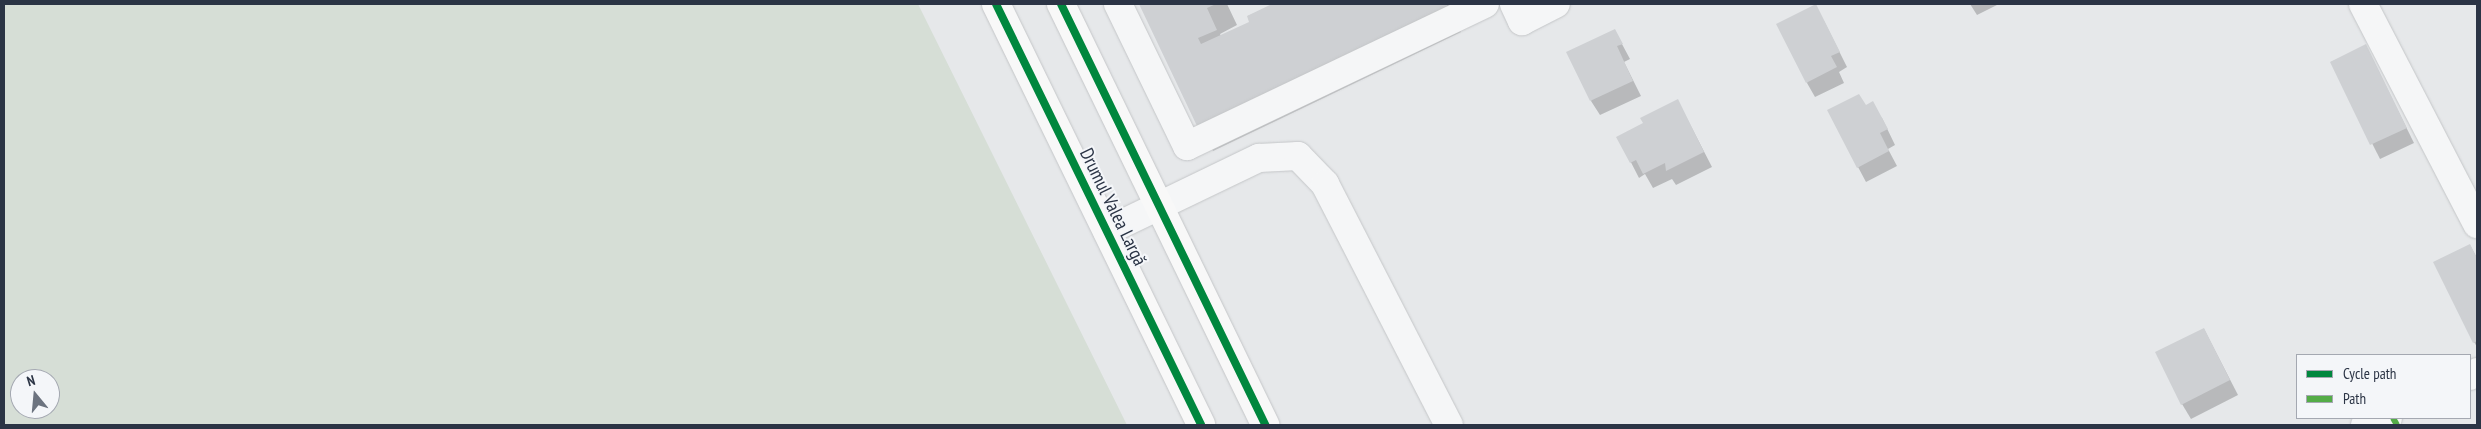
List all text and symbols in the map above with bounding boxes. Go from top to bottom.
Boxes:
street label: Drumul Valea Largă [1075,144,1151,270]
legend [2296,354,2471,419]
text: Cycle path [2343,364,2396,383]
north arrow [10,369,60,419]
text: N [25,371,37,390]
text: Path [2343,389,2366,408]

